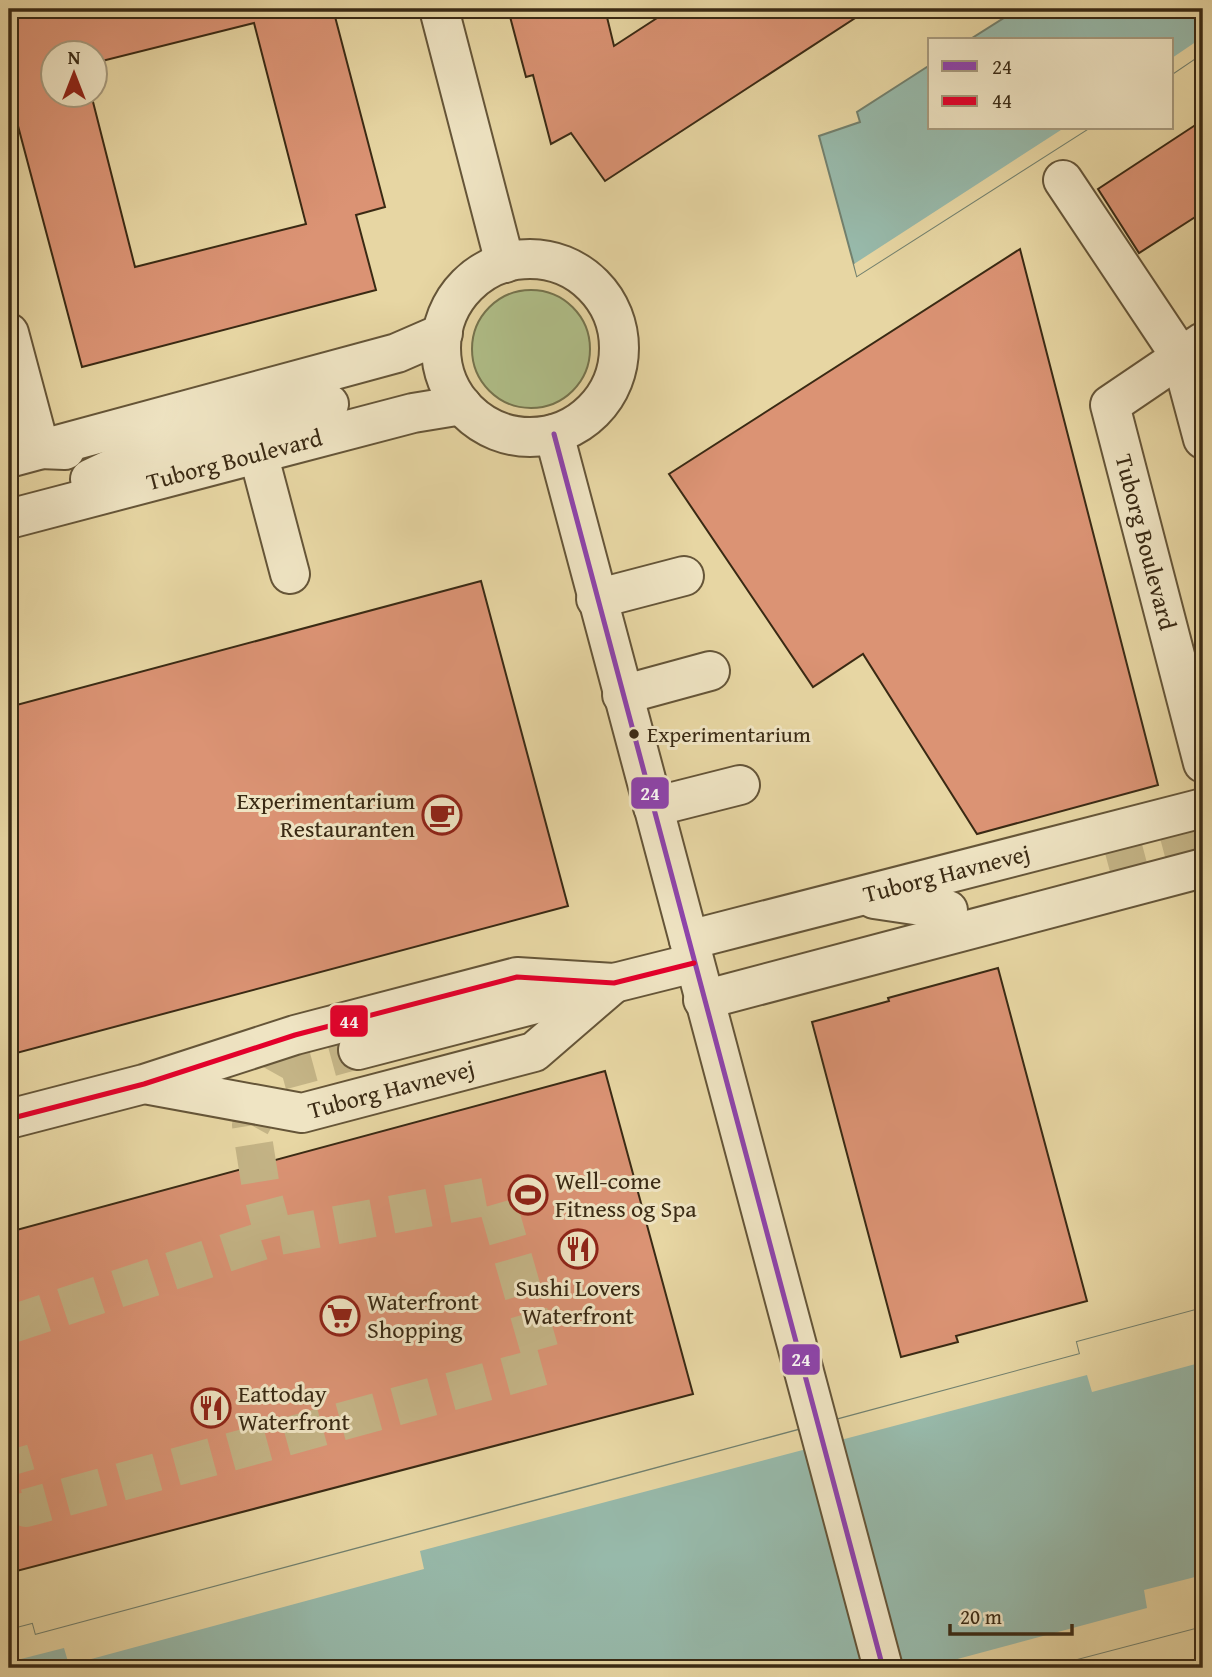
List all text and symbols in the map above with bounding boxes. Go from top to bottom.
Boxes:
north arrow [38,38,108,108]
legend [928,38,1174,130]
text: N [68,43,81,71]
text: 24 [992,51,1012,82]
text: 44 [992,85,1012,116]
street label: Tuborg Boulevard [143,420,326,499]
street label: Tuborg Boulevard [1106,450,1186,634]
place label: Experimentarium [647,718,811,750]
marker: Experimentarium [627,727,641,741]
line badge: 24 [630,776,670,810]
text: 24 [640,779,660,807]
place label: Experimentarium Restauranten [236,783,416,846]
cafe icon: Experimentarium Restauranten [421,794,463,836]
street label: Tuborg Havnevej [859,835,1034,912]
line badge: 44 [329,1004,369,1038]
text: 44 [339,1007,359,1035]
street label: Tuborg Havnevej [304,1050,478,1128]
place label: Well-come Fitness og Spa [555,1163,697,1226]
sports icon: Well-come Fitness og Spa [507,1174,549,1216]
restaurant icon: Sushi Lovers Waterfront [557,1228,599,1270]
place label: Sushi Lovers Waterfront [515,1270,641,1333]
place label: Waterfront Shopping [367,1284,479,1347]
supermarket icon: Waterfront Shopping [319,1295,361,1337]
line badge: 24 [781,1343,821,1376]
text: 24 [791,1345,811,1373]
place label: Eattoday Waterfront [238,1376,350,1439]
restaurant icon: Eattoday Waterfront [190,1387,232,1429]
scale bar [950,1593,1072,1637]
text: 20 m [960,1601,1002,1632]

